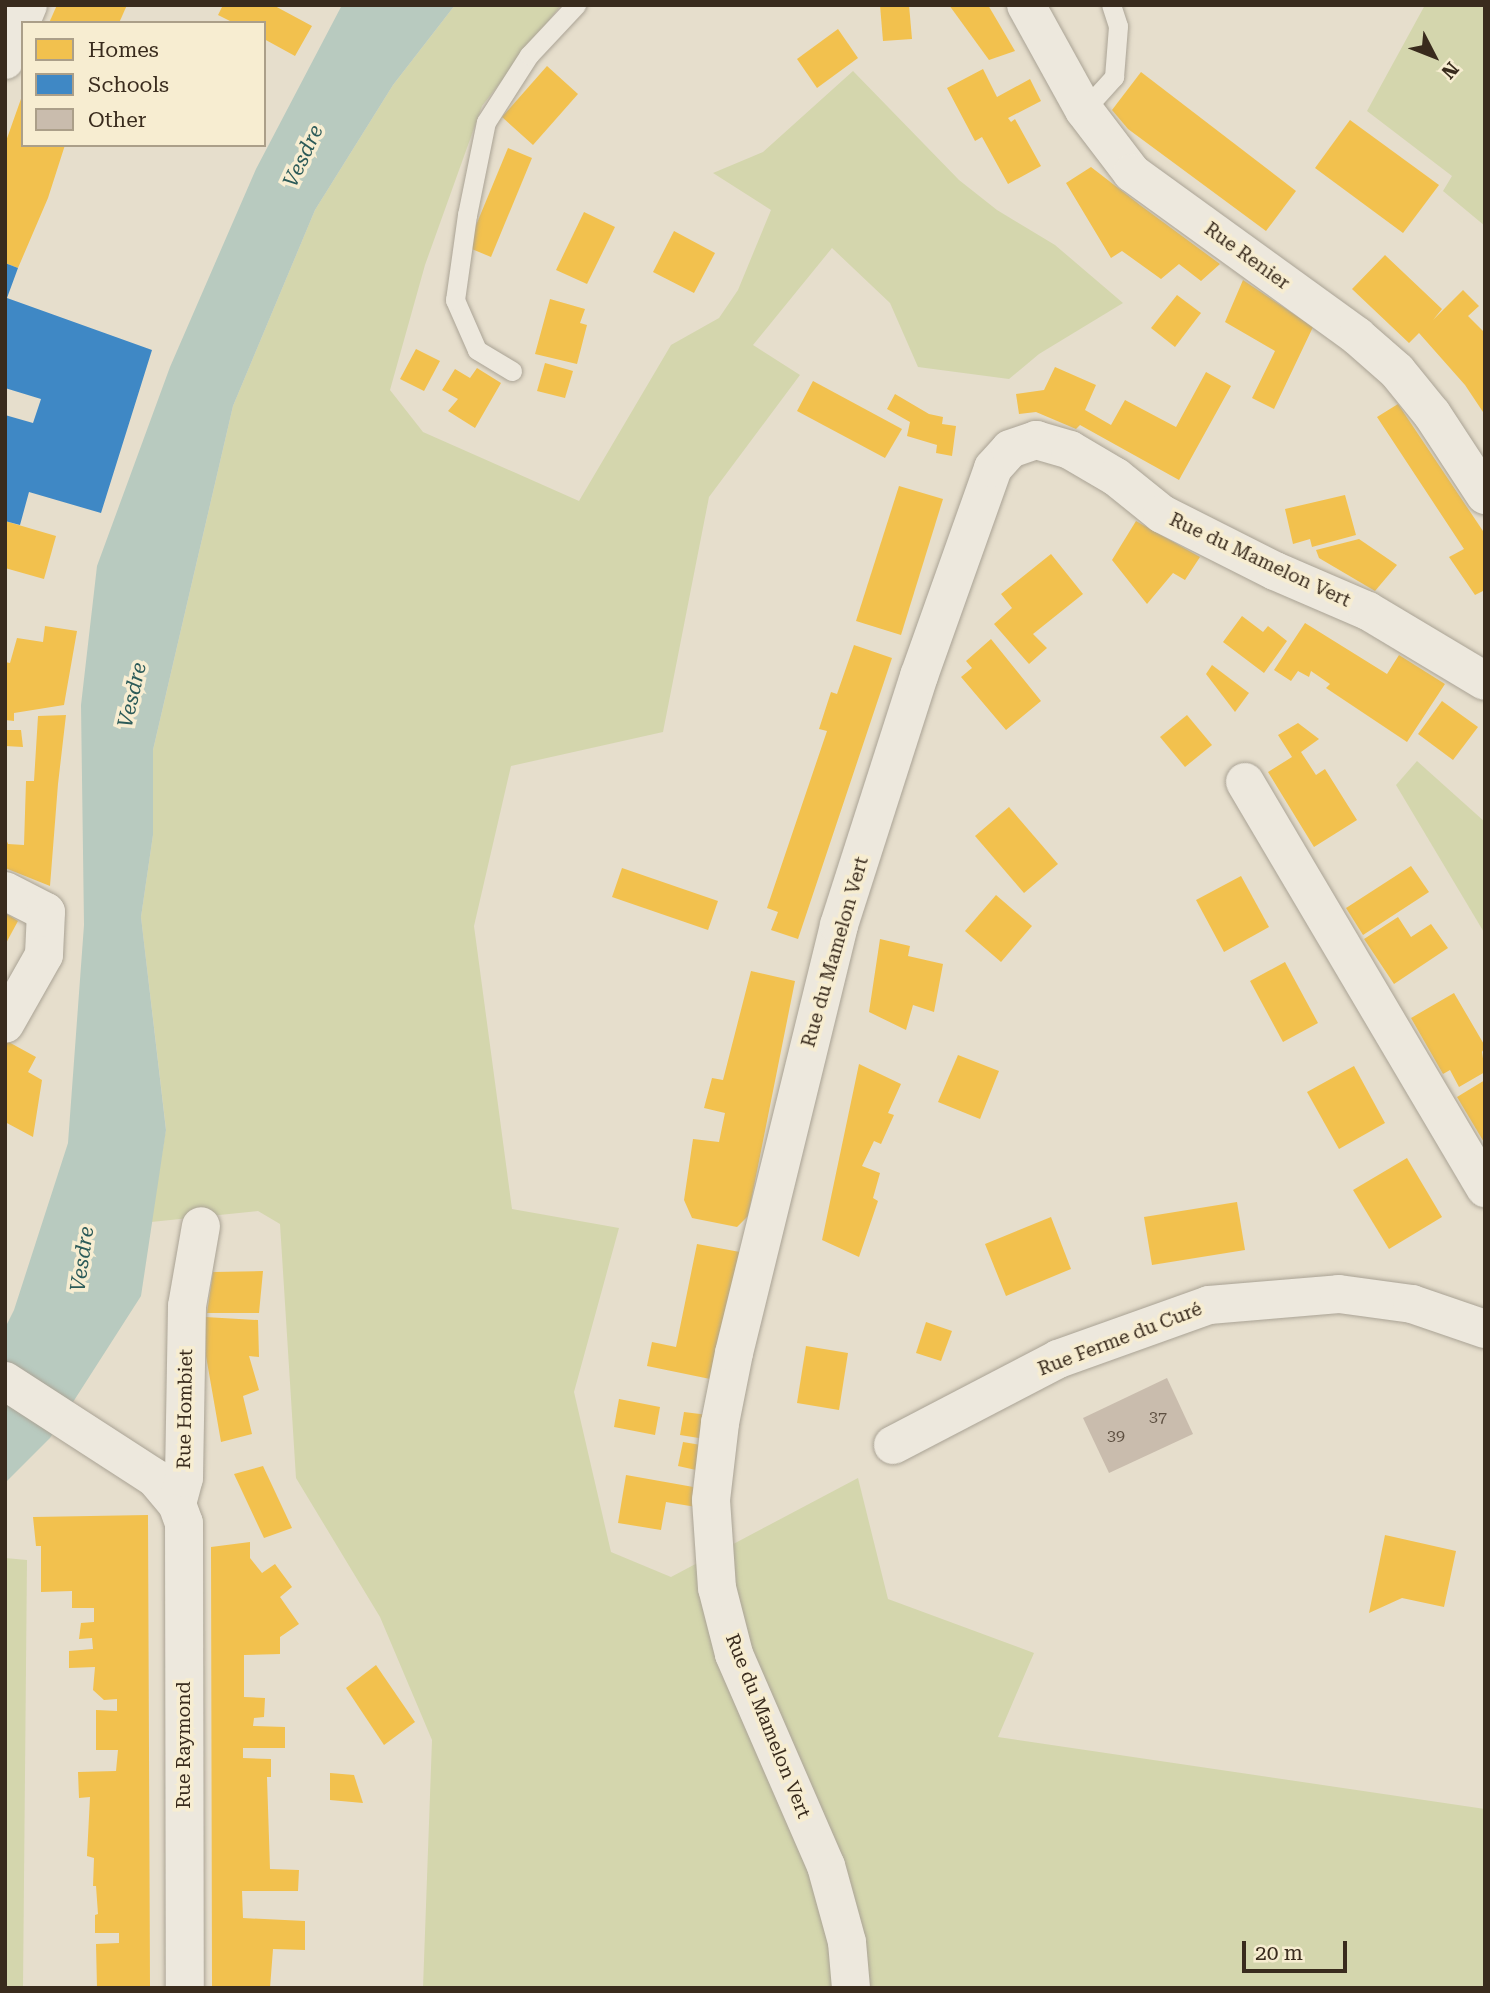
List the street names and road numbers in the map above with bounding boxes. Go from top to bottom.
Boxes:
street label: Rue Renier [1200,217,1294,295]
street label: Rue du Mamelon Vert [1166,508,1354,612]
street label: Rue du Mamelon Vert [797,854,873,1050]
street label: Rue Ferme du Curé [1035,1297,1205,1381]
street label: Rue Hombiet [173,1349,197,1469]
street label: Rue du Mamelon Vert [721,1630,815,1822]
street label: Rue Raymond [173,1681,195,1809]

